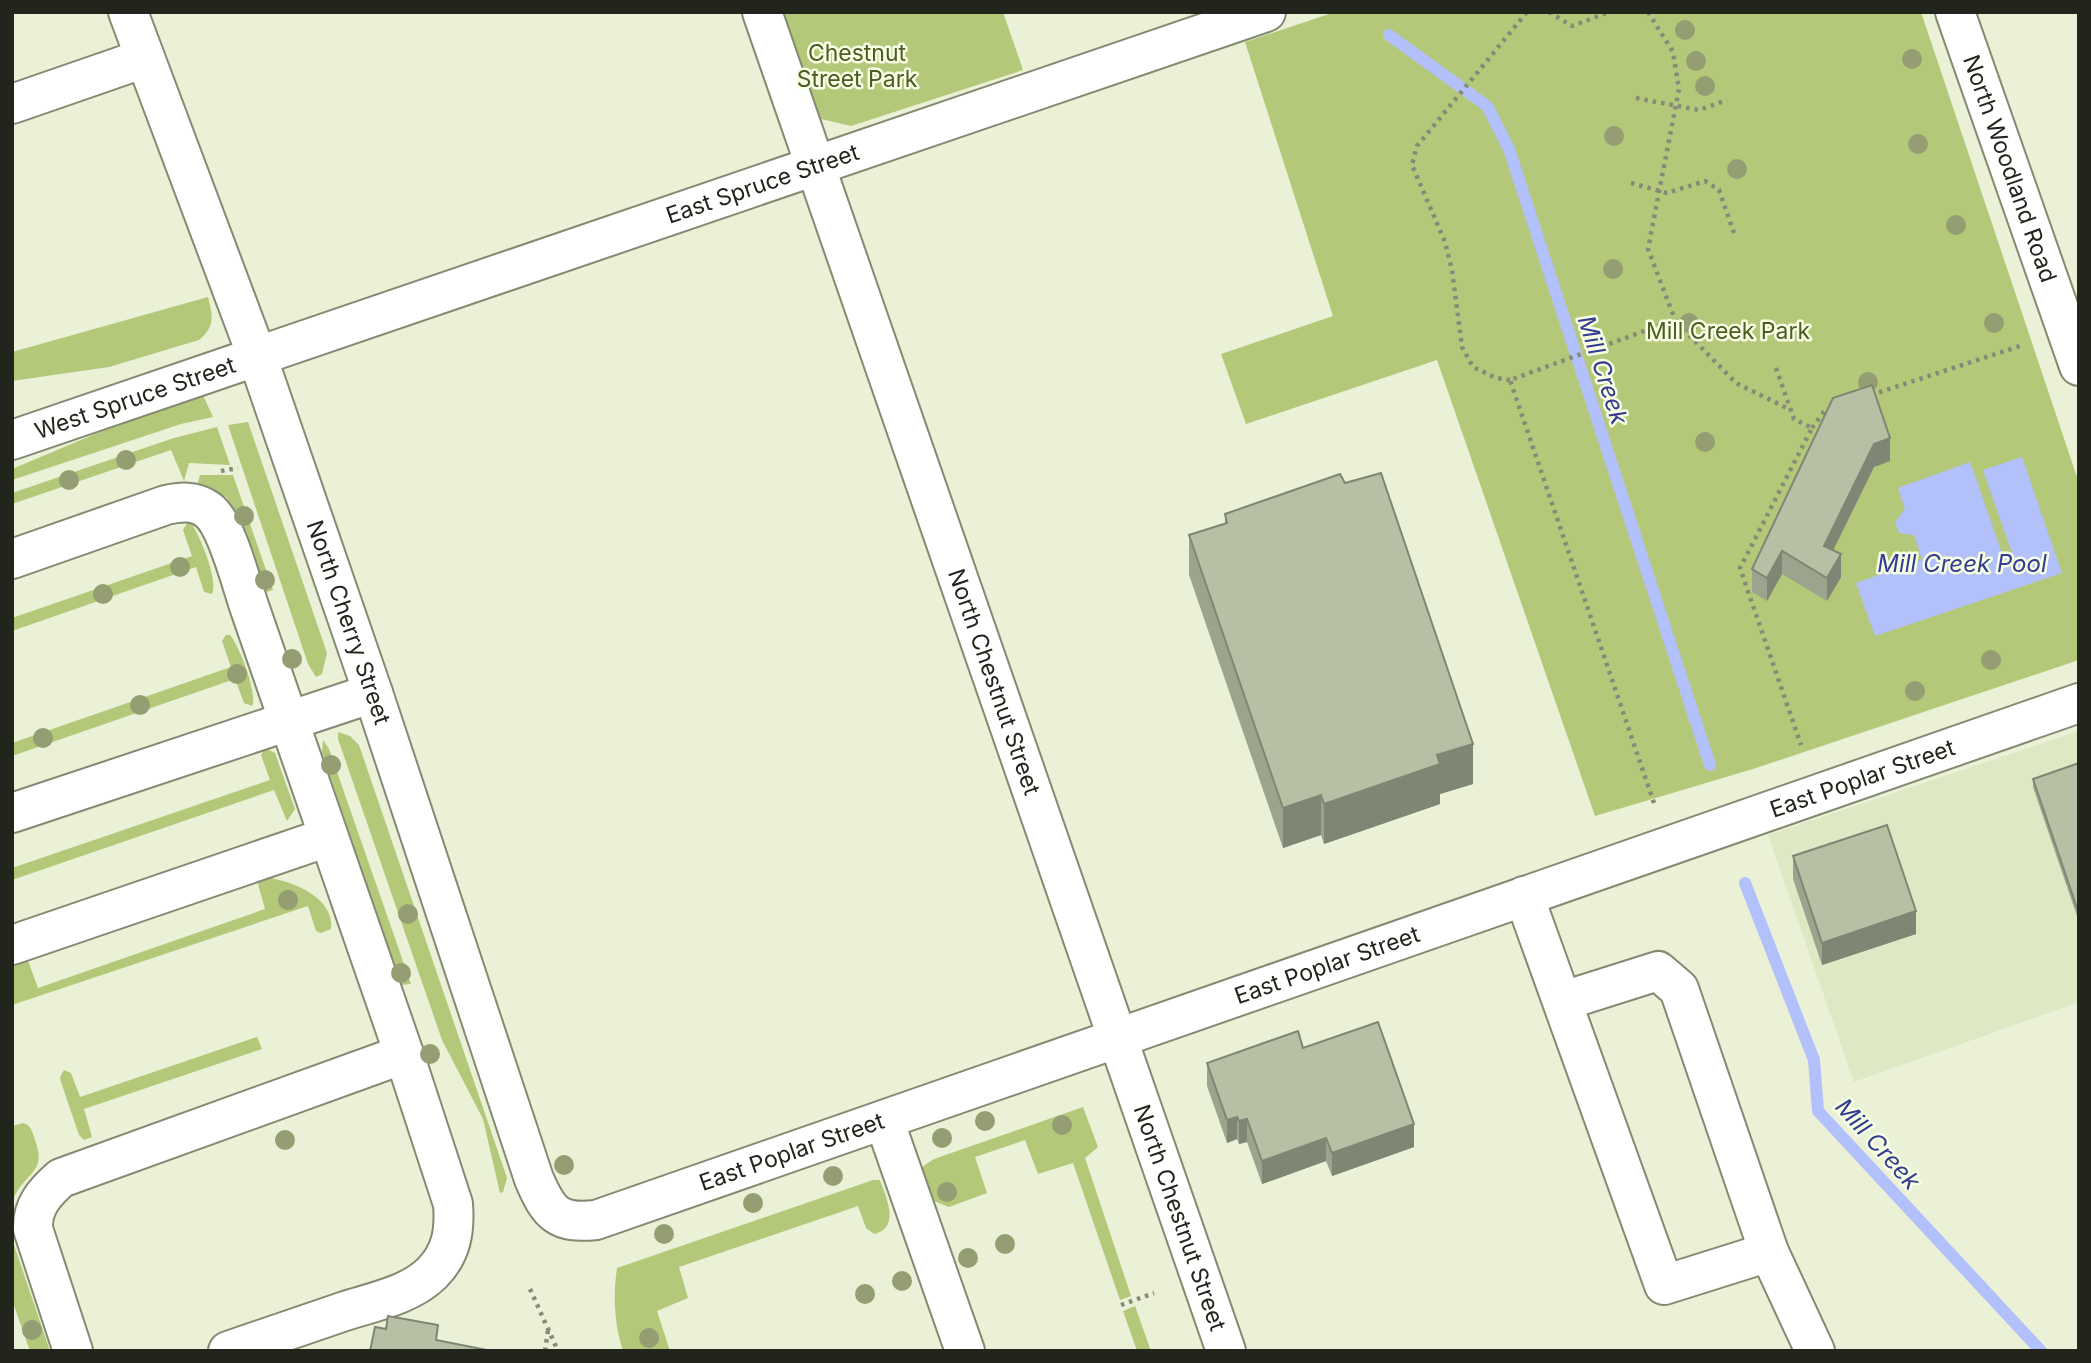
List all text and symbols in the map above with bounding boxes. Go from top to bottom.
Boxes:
park label: Chestnut Street Park [797,39,918,93]
street label: North Woodland Road [1957,51,2063,286]
street label: East Spruce Street [662,138,863,230]
water label: Mill Creek [1572,312,1634,429]
park label: Mill Creek Park [1646,317,1810,345]
street label: West Spruce Street [31,351,239,445]
street label: North Cherry Street [301,517,397,728]
water label: Mill Creek Pool [1877,549,2047,578]
street label: North Chestnut Street [942,565,1046,799]
street label: East Poplar Street [1766,733,1959,824]
street label: East Poplar Street [1231,920,1424,1010]
water label: Mill Creek [1829,1092,1927,1196]
street label: North Chestnut Street [1128,1101,1232,1335]
street label: East Poplar Street [695,1106,888,1197]

